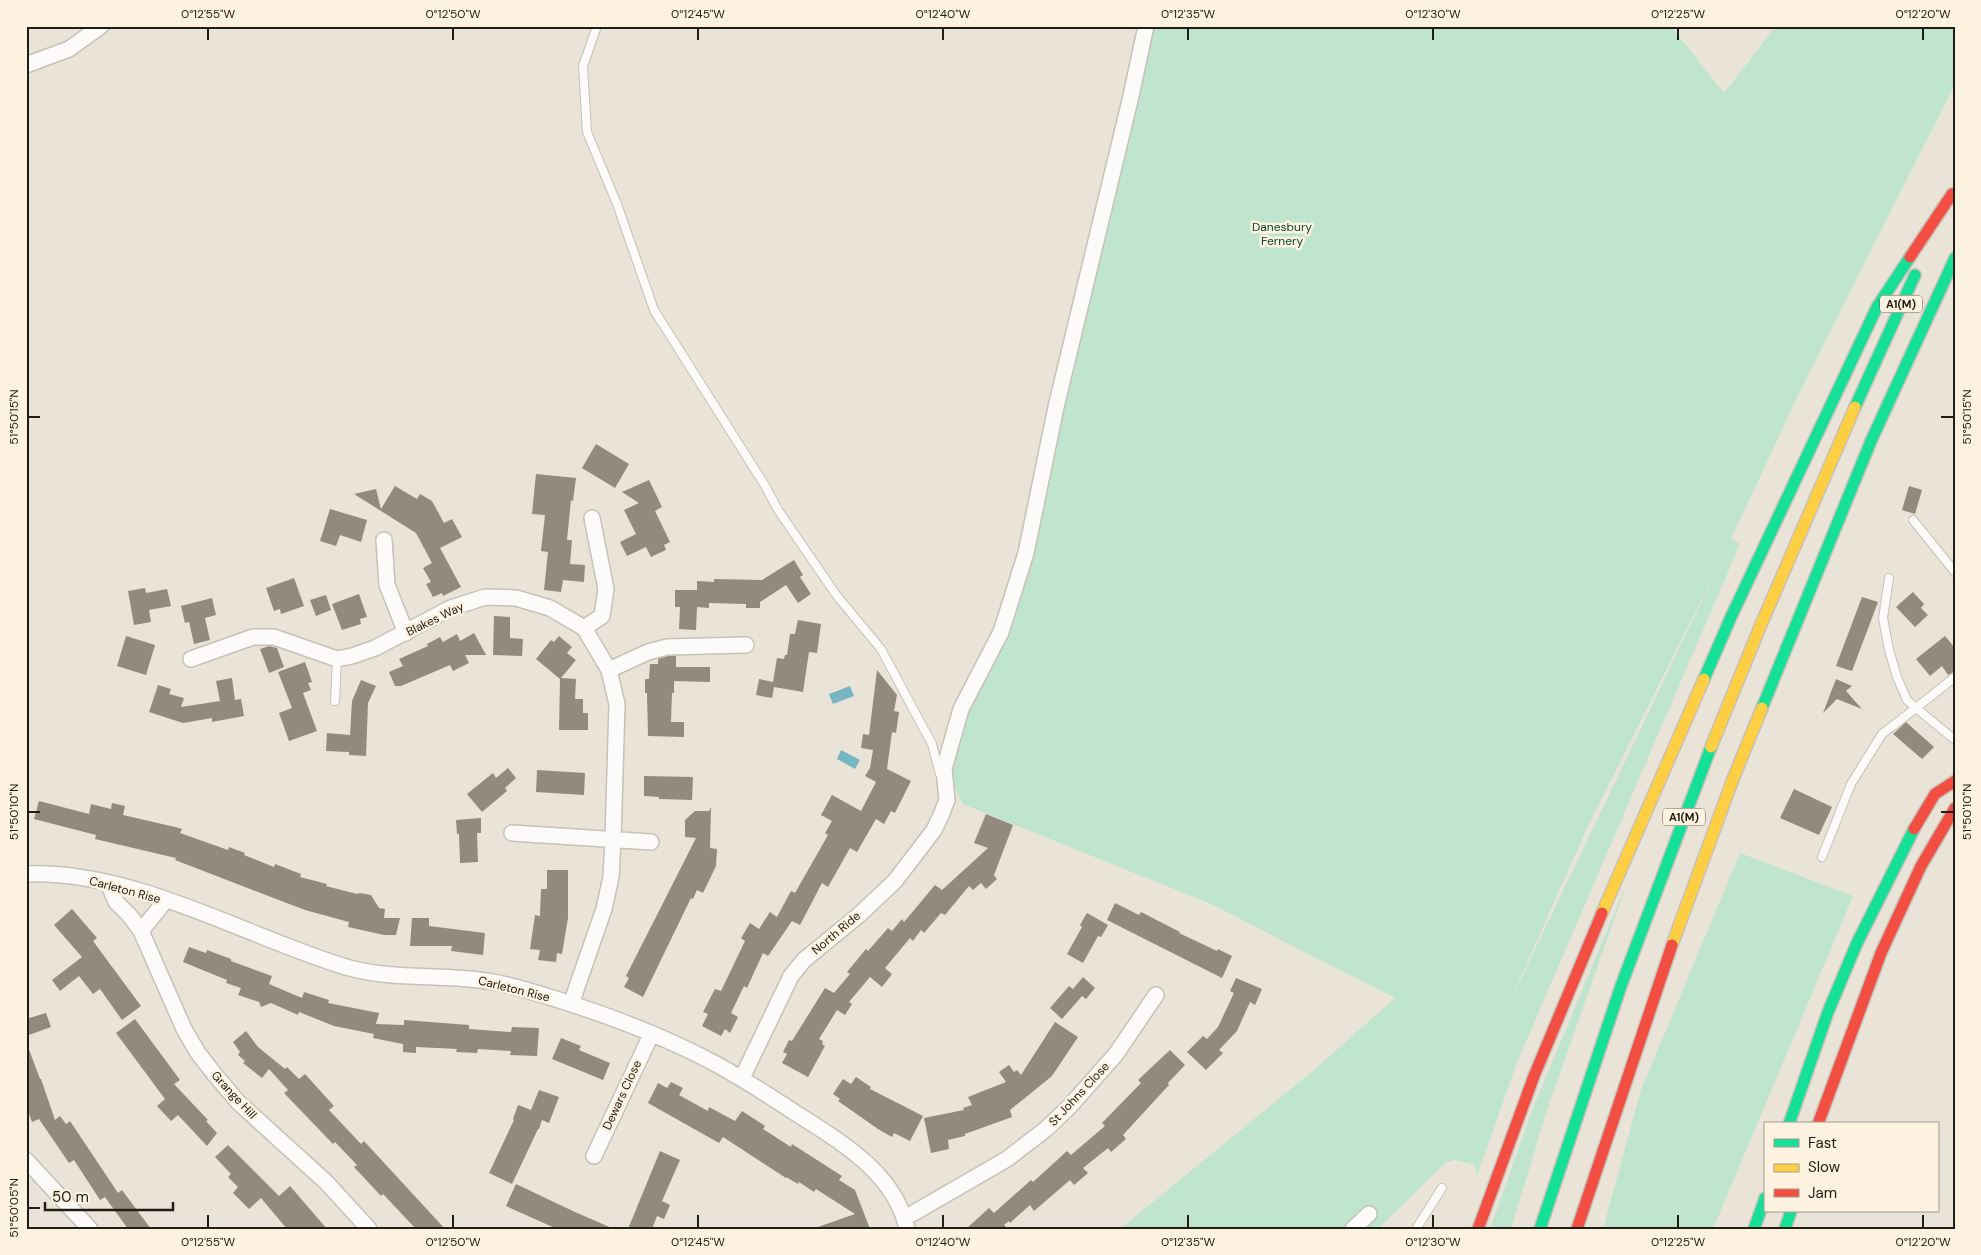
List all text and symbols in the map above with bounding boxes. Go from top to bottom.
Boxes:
text: 0°12'55"W [181,6,235,22]
text: 0°12'50"W [425,6,481,22]
text: 0°12'45"W [671,6,725,22]
text: 0°12'40"W [916,6,971,22]
text: 0°12'35"W [1161,6,1215,22]
text: 0°12'30"W [1405,6,1461,22]
text: 0°12'25"W [1651,6,1705,22]
text: 0°12'20"W [1896,6,1951,22]
park label: Danesbury Fernery [1252,219,1312,249]
road number: A1(M) [1880,296,1922,312]
text: 51°50'15"N [6,389,22,445]
text: 51°50'15"N [1959,389,1975,445]
street label: Blakes Way [404,598,467,640]
text: 51°50'10"N [6,784,22,840]
text: 51°50'10"N [1959,784,1975,840]
road number: A1(M) [1663,809,1705,826]
street label: Carleton Rise [87,873,163,907]
street label: North Ride [808,908,864,958]
street label: Carleton Rise [476,972,552,1006]
street label: Dewars Close [599,1057,645,1132]
street label: St Johns Close [1045,1058,1113,1130]
street label: Grange Hill [208,1068,260,1122]
legend [1764,1122,1938,1212]
text: Fast [1808,1133,1837,1153]
text: Slow [1808,1157,1841,1177]
text: 51°50'05"N [6,1178,22,1238]
scale bar [45,1180,172,1212]
text: Jam [1808,1183,1837,1203]
text: 50 m [52,1187,89,1207]
text: 0°12'55"W [181,1234,235,1250]
text: 0°12'50"W [425,1234,481,1250]
text: 0°12'45"W [671,1234,725,1250]
text: 0°12'40"W [916,1234,971,1250]
text: 0°12'35"W [1161,1234,1215,1250]
text: 0°12'30"W [1405,1234,1461,1250]
text: 0°12'25"W [1651,1234,1705,1250]
text: 0°12'20"W [1896,1234,1951,1250]

